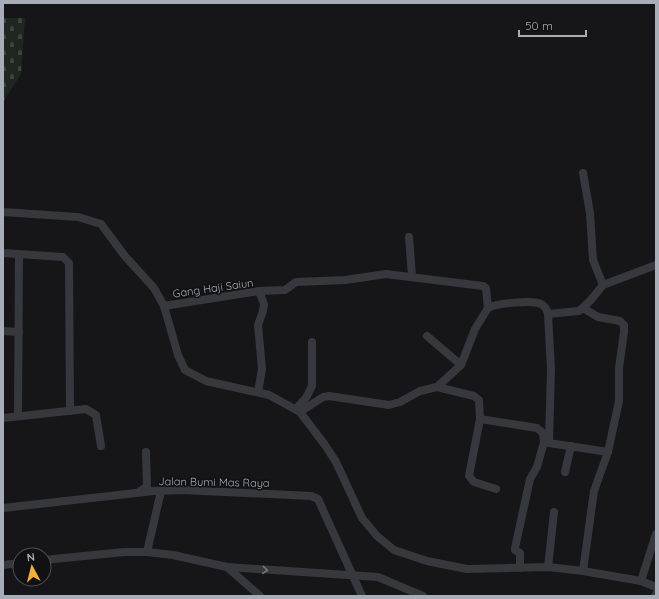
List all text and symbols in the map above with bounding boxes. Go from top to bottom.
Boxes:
scale bar [519,12,586,38]
text: 50 m [525,18,553,33]
street label: Gang Haji Saiun [172,275,254,301]
street label: Jalan Bumi Mas Raya [158,474,270,490]
north arrow [12,547,52,587]
text: N [26,550,36,565]
one-way arrow [262,566,268,575]

